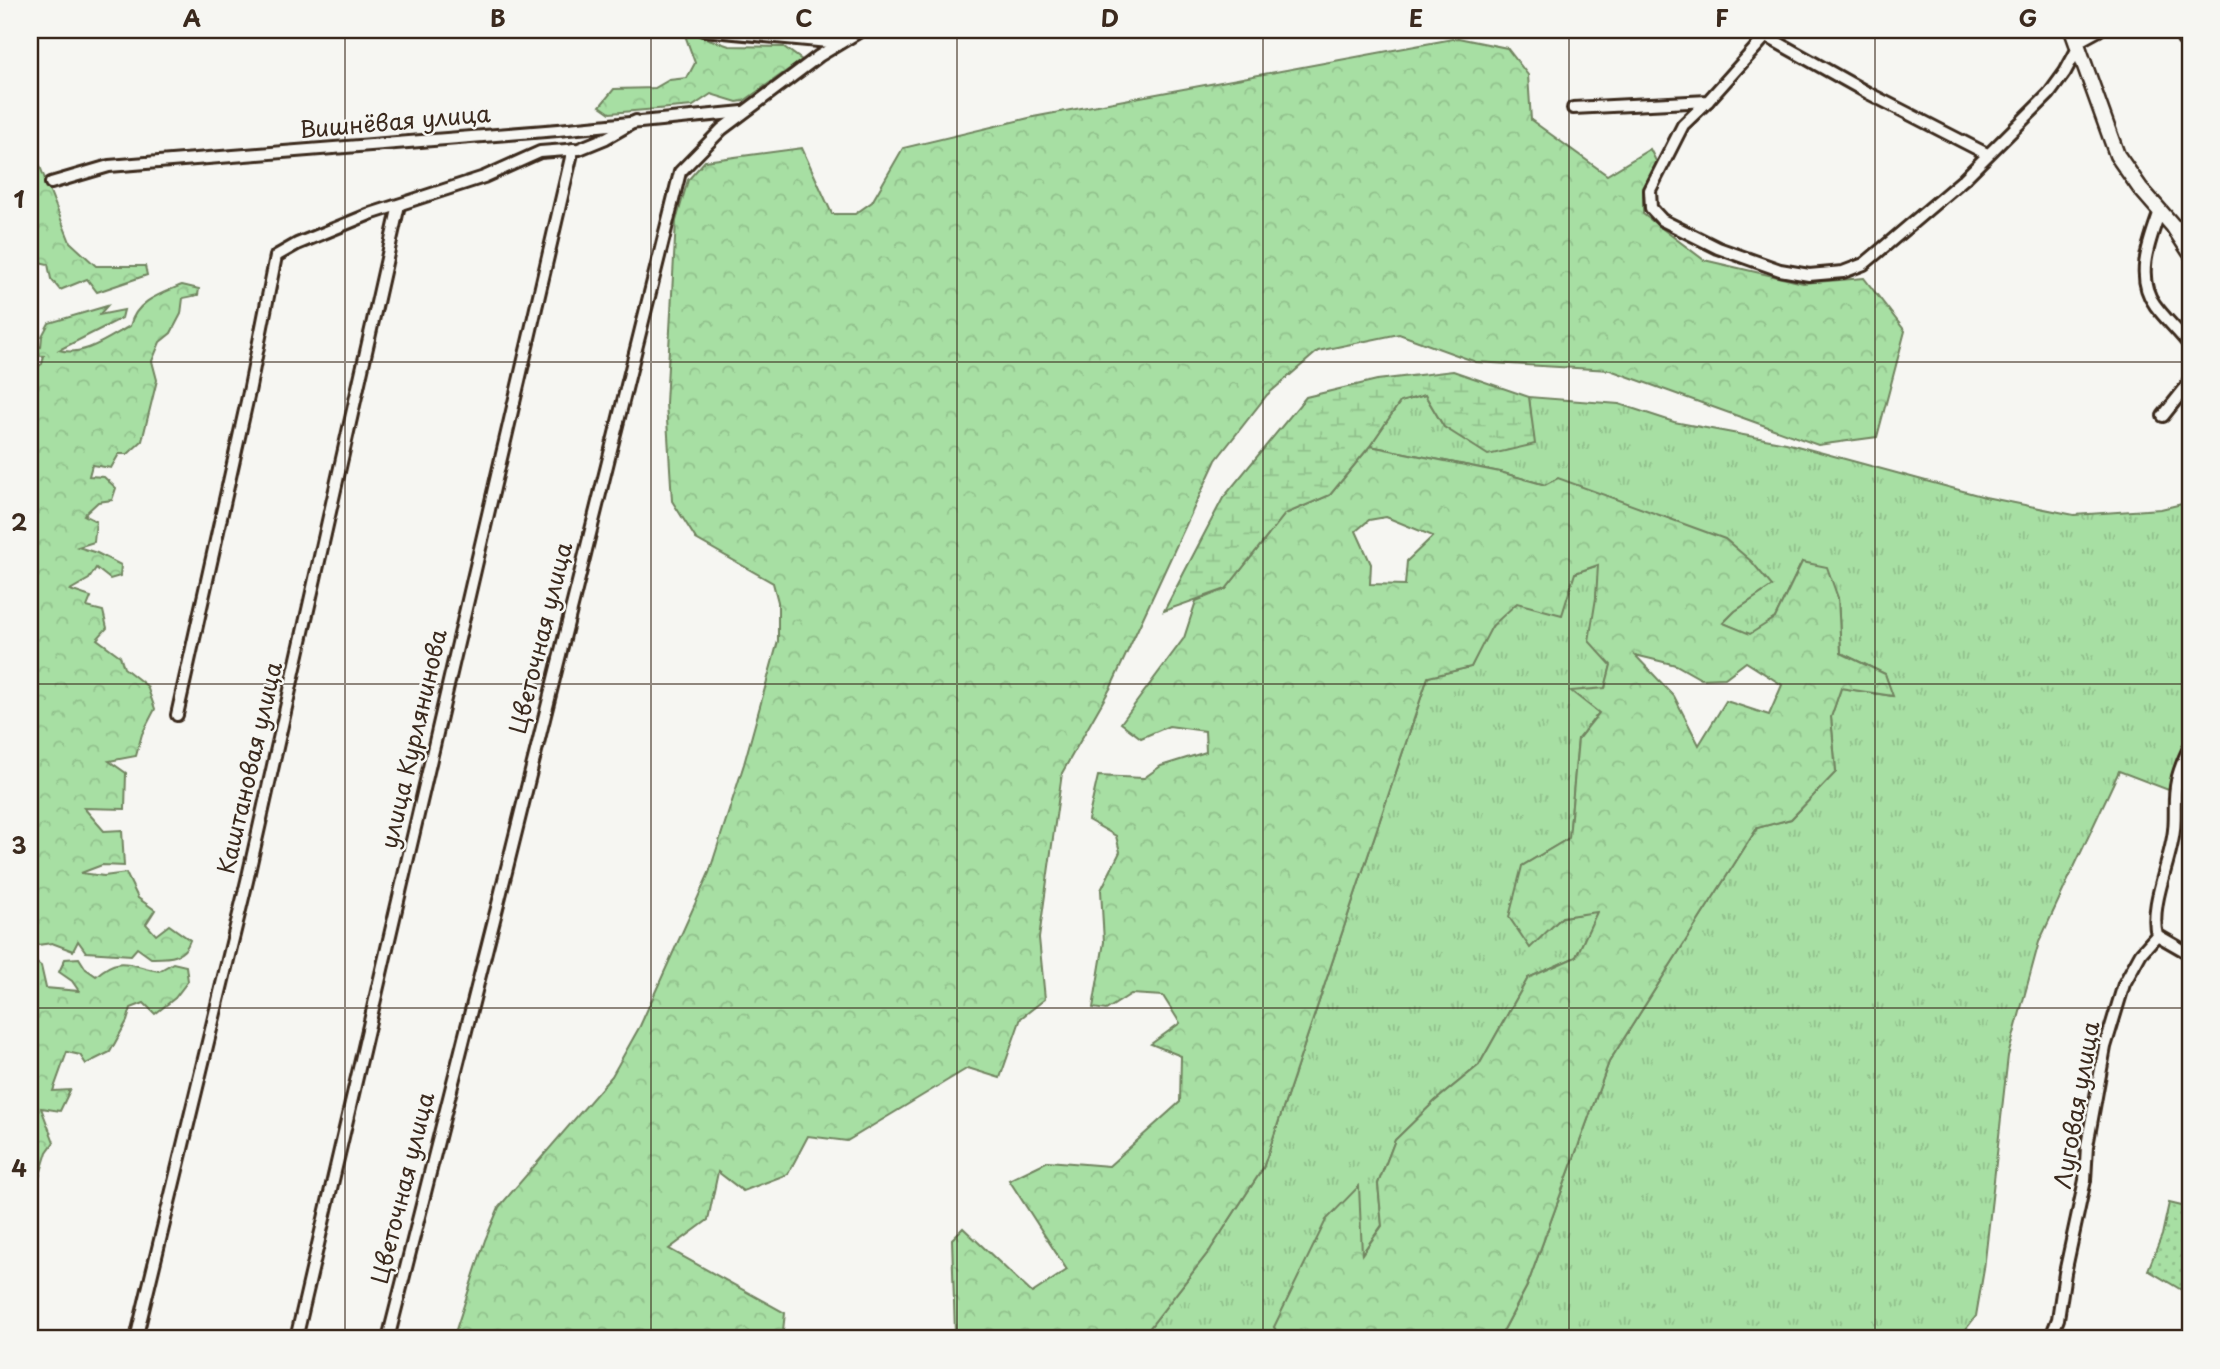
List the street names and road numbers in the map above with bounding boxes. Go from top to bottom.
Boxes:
street label: Вишнёвая улица [298,95,492,146]
street label: Цветочная улица [499,538,580,737]
street label: улица Курлянинова [370,625,455,852]
street label: Каштановая улица [207,658,290,877]
street label: Луговая улица [2044,1018,2108,1191]
street label: Цветочная улица [361,1088,442,1287]

